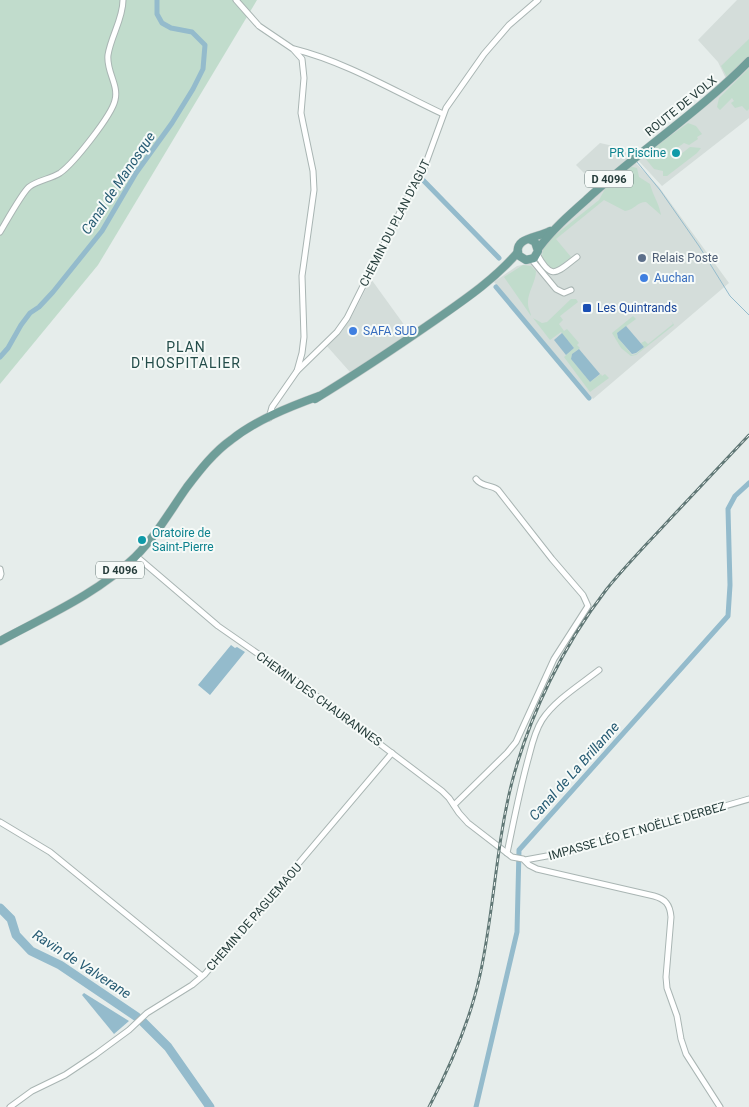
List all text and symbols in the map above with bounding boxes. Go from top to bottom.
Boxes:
street label: ROUTE DE VOLX [642,73,720,139]
water label: Canal de Manosque [78,129,158,237]
place label: PR Piscine [609,146,666,160]
marker: PR Piscine [670,147,682,159]
street label: CHEMIN DU PLAN D'AGUT [357,157,433,289]
road number: D 4096 [585,170,633,188]
place label: Relais Poste [652,251,718,265]
marker: Relais Poste [636,252,648,264]
place label: Auchan [654,271,694,285]
marker: Auchan [638,272,650,284]
place label: Les Quintrands [597,301,677,315]
marker: Les Quintrands [581,302,593,314]
place label: SAFA SUD [363,324,417,338]
marker: SAFA SUD [347,325,359,337]
district label: PLAN D'HOSPITALIER [131,339,241,371]
place label: Oratoire de Saint-Pierre [152,526,214,554]
marker: Oratoire de Saint-Pierre [136,534,148,546]
road number: D 4096 [96,562,144,578]
street label: CHEMIN DES CHAURANNES [254,649,384,749]
water label: Canal de La Brillanne [526,719,622,823]
street label: IMPASSE LÉO ET NOËLLE DERBEZ [547,798,727,863]
street label: CHEMIN DE PAGUEMAOU [204,860,304,974]
water label: Ravin de Valverane [30,926,134,1002]

